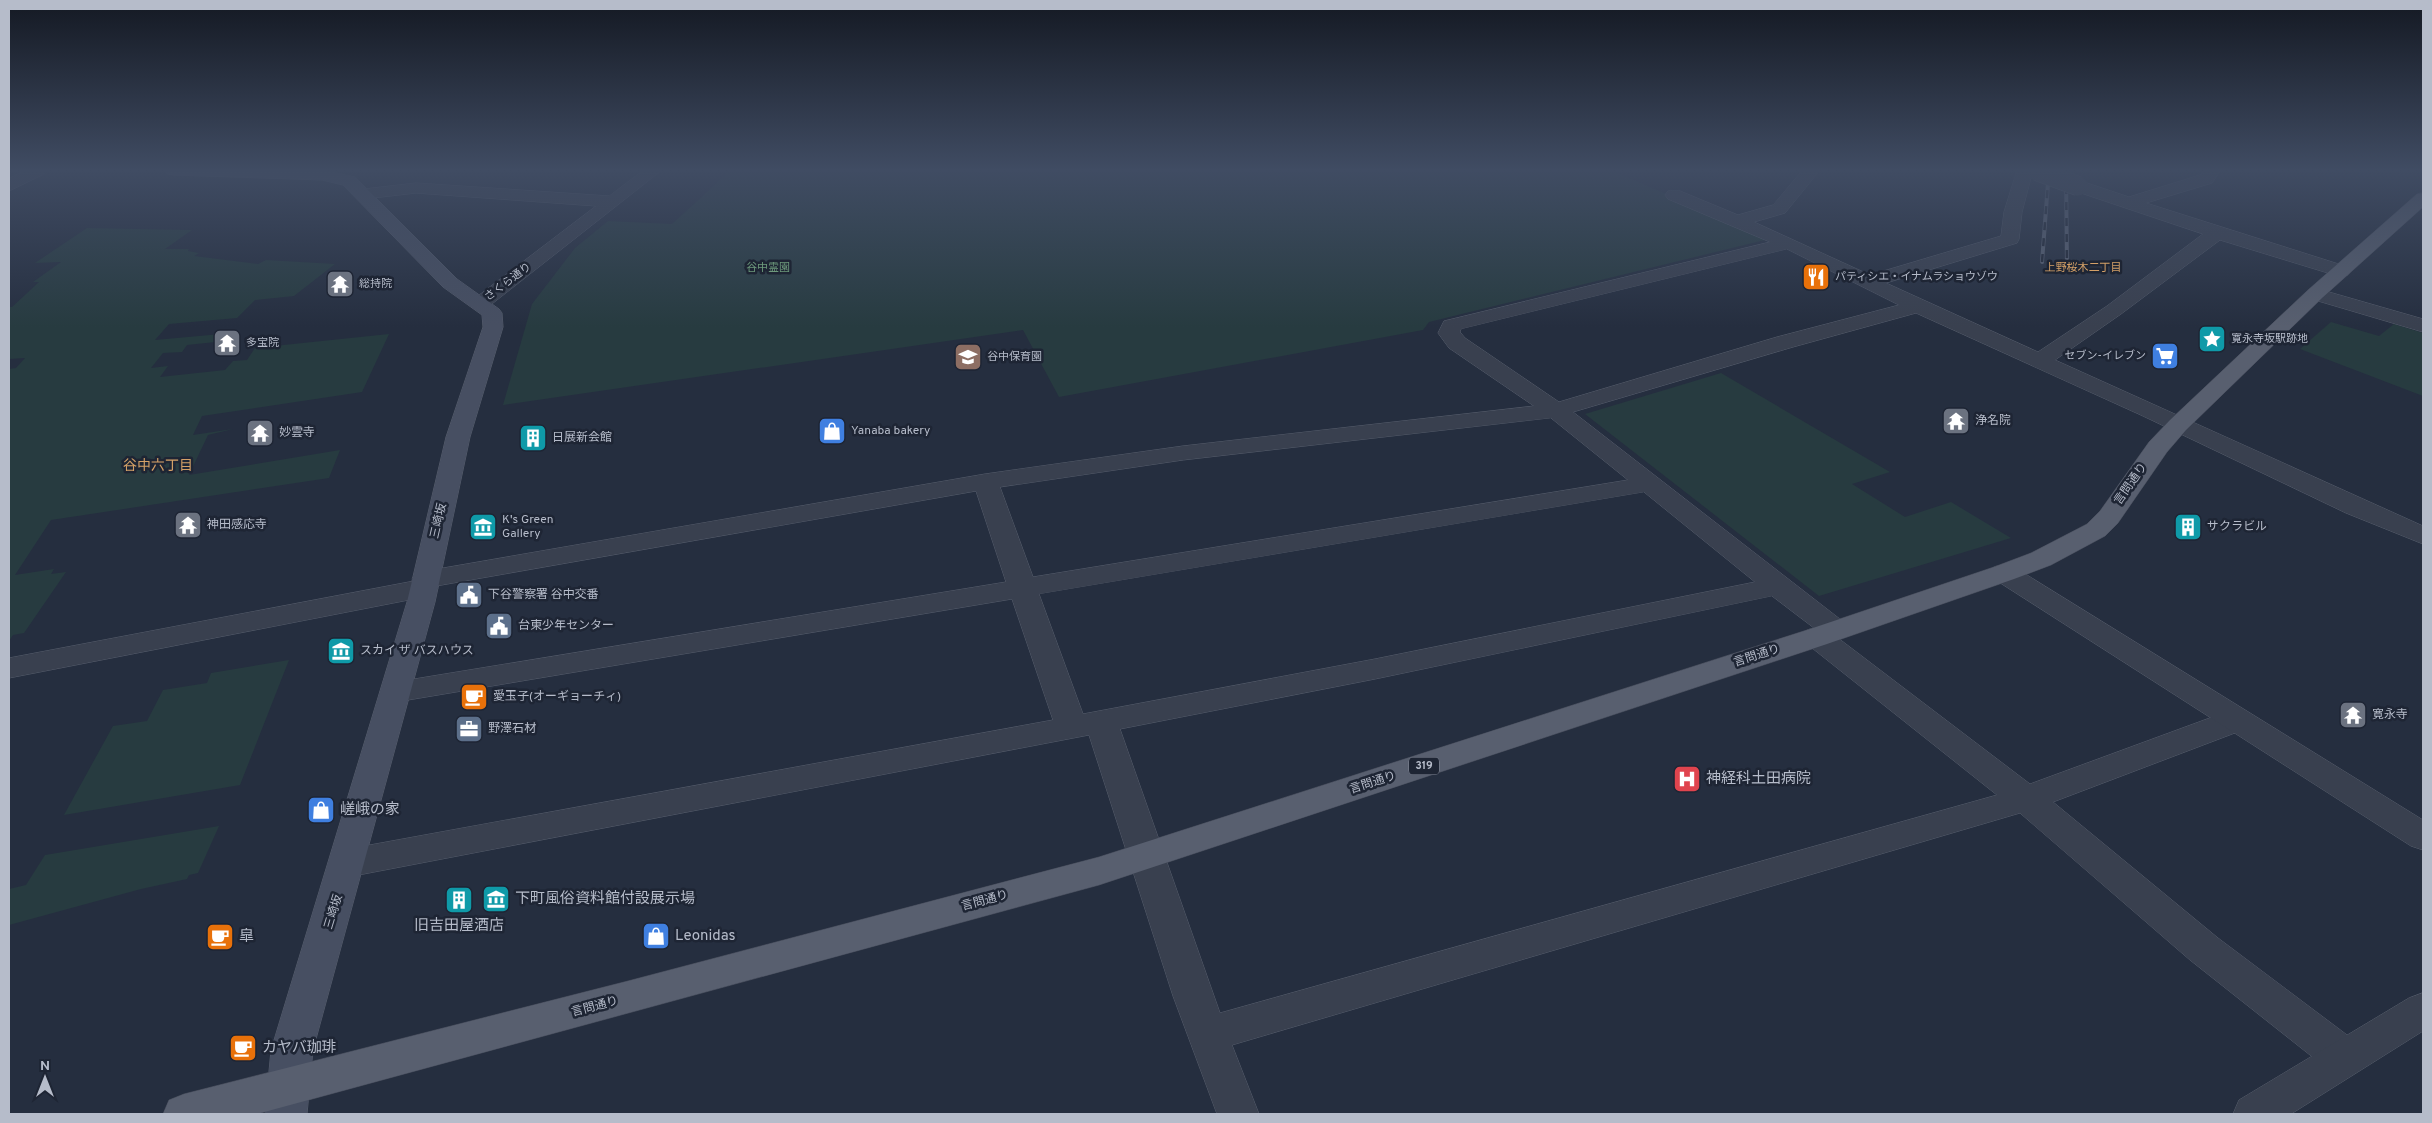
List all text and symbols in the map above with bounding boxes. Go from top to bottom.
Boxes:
street label: さくら通り [482,260,534,304]
park label: 谷中霊園 [746,261,790,275]
district label: 上野桜木二丁目 [2045,261,2122,275]
restaurant icon: パティシエ・イナムラショウゾウ [1801,262,1831,292]
temple icon: 総持院 [325,269,355,299]
place label: パティシエ・イナムラショウゾウ [1835,270,1998,284]
place label: 総持院 [359,277,392,291]
place icon: 寛永寺坂駅跡地 [2197,324,2227,354]
temple icon: 多宝院 [212,328,242,358]
place label: 寛永寺坂駅跡地 [2231,332,2308,346]
place label: 多宝院 [246,336,279,350]
supermarket icon: セブン-イレブン [2150,341,2180,371]
school or university icon: 谷中保育園 [953,342,983,372]
place label: セブン-イレブン [2065,349,2146,363]
place label: 谷中保育園 [987,350,1042,364]
temple icon: 浄名院 [1941,406,1971,436]
place label: 浄名院 [1975,413,2011,429]
shop icon: Yanaba bakery [817,416,847,446]
temple icon: 妙雲寺 [245,418,275,448]
building icon: 日展新会館 [518,423,548,453]
place label: Yanaba bakery [851,423,930,439]
place label: 妙雲寺 [279,425,315,441]
place label: 日展新会館 [552,430,612,446]
district label: 谷中六丁目 [123,458,193,475]
street label: 言問通り [2111,460,2151,508]
street label: 三崎坂 [427,502,451,540]
temple icon: 神田感応寺 [173,510,203,540]
museum icon: K's Green Gallery [468,512,498,542]
place label: K's Green Gallery [502,512,554,542]
building icon: サクラビル [2173,512,2203,542]
place label: 神田感応寺 [207,517,267,533]
place label: サクラビル [2207,519,2267,535]
public building icon: 下谷警察署 谷中交番 [454,580,484,610]
place label: 下谷警察署 谷中交番 [488,587,599,603]
public building icon: 台東少年センター [484,611,514,641]
place label: 台東少年センター [518,618,614,634]
museum icon: スカイ ザ バスハウス [326,636,356,666]
street label: 言問通り [1732,641,1782,671]
place label: スカイ ザ バスハウス [360,643,474,659]
cafe icon: 愛玉子(オーギョーチィ) [459,682,489,712]
place label: 愛玉子(オーギョーチィ) [493,689,621,705]
temple icon: 寛永寺 [2338,700,2368,730]
place label: 寛永寺 [2372,707,2408,723]
office icon: 野澤石材 [454,714,484,744]
place label: 野澤石材 [488,721,536,737]
road number: 319 [1409,758,1439,774]
hospital icon: 神経科土田病院 [1672,764,1702,794]
street label: 言問通り [1348,768,1398,798]
place label: 神経科土田病院 [1706,770,1811,789]
shop icon: 嵯峨の家 [306,795,336,825]
place label: 嵯峨の家 [340,800,400,820]
museum icon: 下町風俗資料館付設展示場 [481,884,511,914]
building icon: 旧吉田屋酒店 [444,885,474,915]
street label: 言問通り [960,887,1010,915]
place label: 下町風俗資料館付設展示場 [515,889,695,909]
street label: 三崎坂 [321,892,347,932]
place label: 旧吉田屋酒店 [414,917,504,936]
shop icon: Leonidas [641,921,671,951]
cafe icon: 皐 [205,922,235,952]
place label: 皐 [239,927,254,947]
place label: Leonidas [675,927,736,946]
street label: 言問通り [570,993,620,1021]
cafe icon: カヤバ珈琲 [228,1033,258,1063]
place label: カヤバ珈琲 [262,1039,337,1058]
north arrow [20,1053,70,1103]
text: N [40,1058,50,1075]

